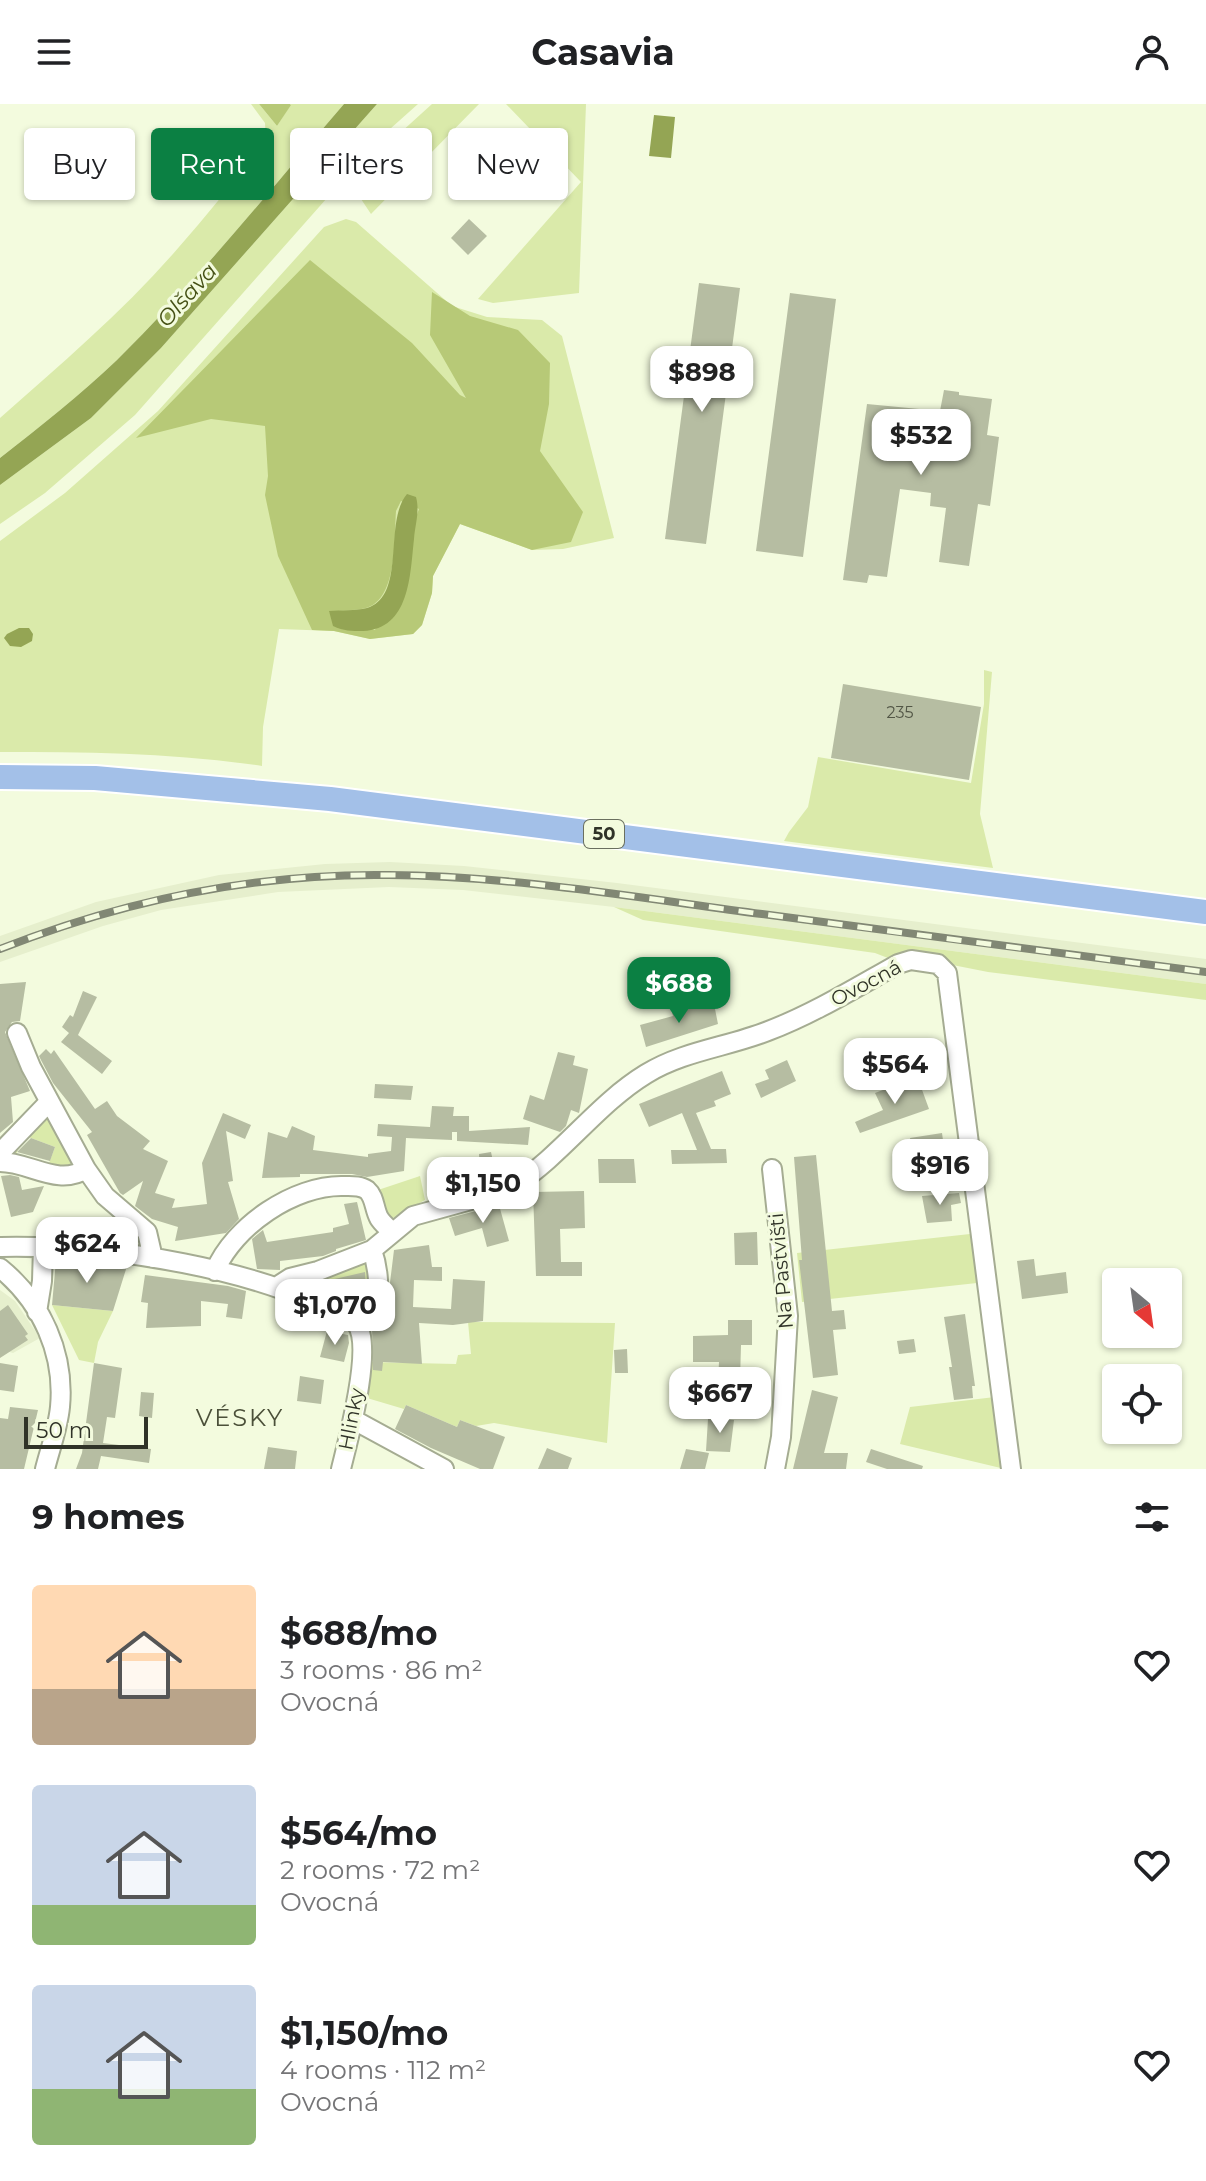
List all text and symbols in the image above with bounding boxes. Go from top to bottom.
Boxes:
icon: menu [32,30,76,74]
text: Casavia [531,30,675,74]
icon: person [1130,30,1174,74]
chip: Buy [24,128,135,200]
chip: Rent [151,128,274,200]
chip: Filters [290,128,432,200]
chip: New [448,128,568,200]
water label: Olšava [151,258,223,332]
pin: $898 [655,346,749,414]
text: $898 [668,356,736,388]
pin: $532 [874,409,968,477]
text: $532 [890,419,952,451]
house number: 235 [886,703,914,722]
road number: 50 [584,820,624,848]
street label: Ovocná [827,954,905,1012]
pin: $688 [632,957,726,1025]
text: $688 [645,967,713,999]
pin: $564 [848,1038,942,1106]
text: $564 [862,1048,928,1080]
pin: $916 [893,1139,987,1207]
text: $916 [910,1149,970,1181]
pin: $1,150 [418,1157,548,1225]
text: $1,150 [445,1167,521,1199]
street label: Na Pastvišti [764,1212,798,1330]
pin: $624 [40,1217,134,1285]
text: $624 [54,1227,120,1259]
north arrow [1102,1268,1182,1348]
map controls [1102,1268,1182,1444]
pin: $1,070 [270,1279,400,1347]
text: $1,070 [293,1289,377,1321]
button: locate [1102,1364,1182,1444]
pin: $667 [673,1367,767,1435]
text: $667 [687,1377,753,1409]
street label: Hlinky [333,1386,369,1452]
district label: VÉSKY [196,1403,284,1432]
scale bar [24,1413,148,1449]
text: 50 m [36,1417,92,1444]
icon: filters [1130,1495,1174,1539]
text: 9 homes [32,1496,185,1538]
text: $688/mo [280,1612,437,1654]
icon: home [96,1617,192,1713]
icon: heart [1130,1643,1174,1687]
text: 3 rooms · 86 m² [280,1654,483,1686]
text: Ovocná [280,1686,379,1718]
text: $564/mo [280,1812,437,1854]
icon: home [96,1817,192,1913]
icon: heart [1130,1843,1174,1887]
text: 2 rooms · 72 m² [280,1854,480,1886]
text: Ovocná [280,1886,379,1918]
text: $1,150/mo [280,2012,448,2054]
icon: home [96,2017,192,2113]
icon: heart [1130,2043,1174,2087]
text: 4 rooms · 112 m² [280,2054,486,2086]
text: Ovocná [280,2086,379,2118]

